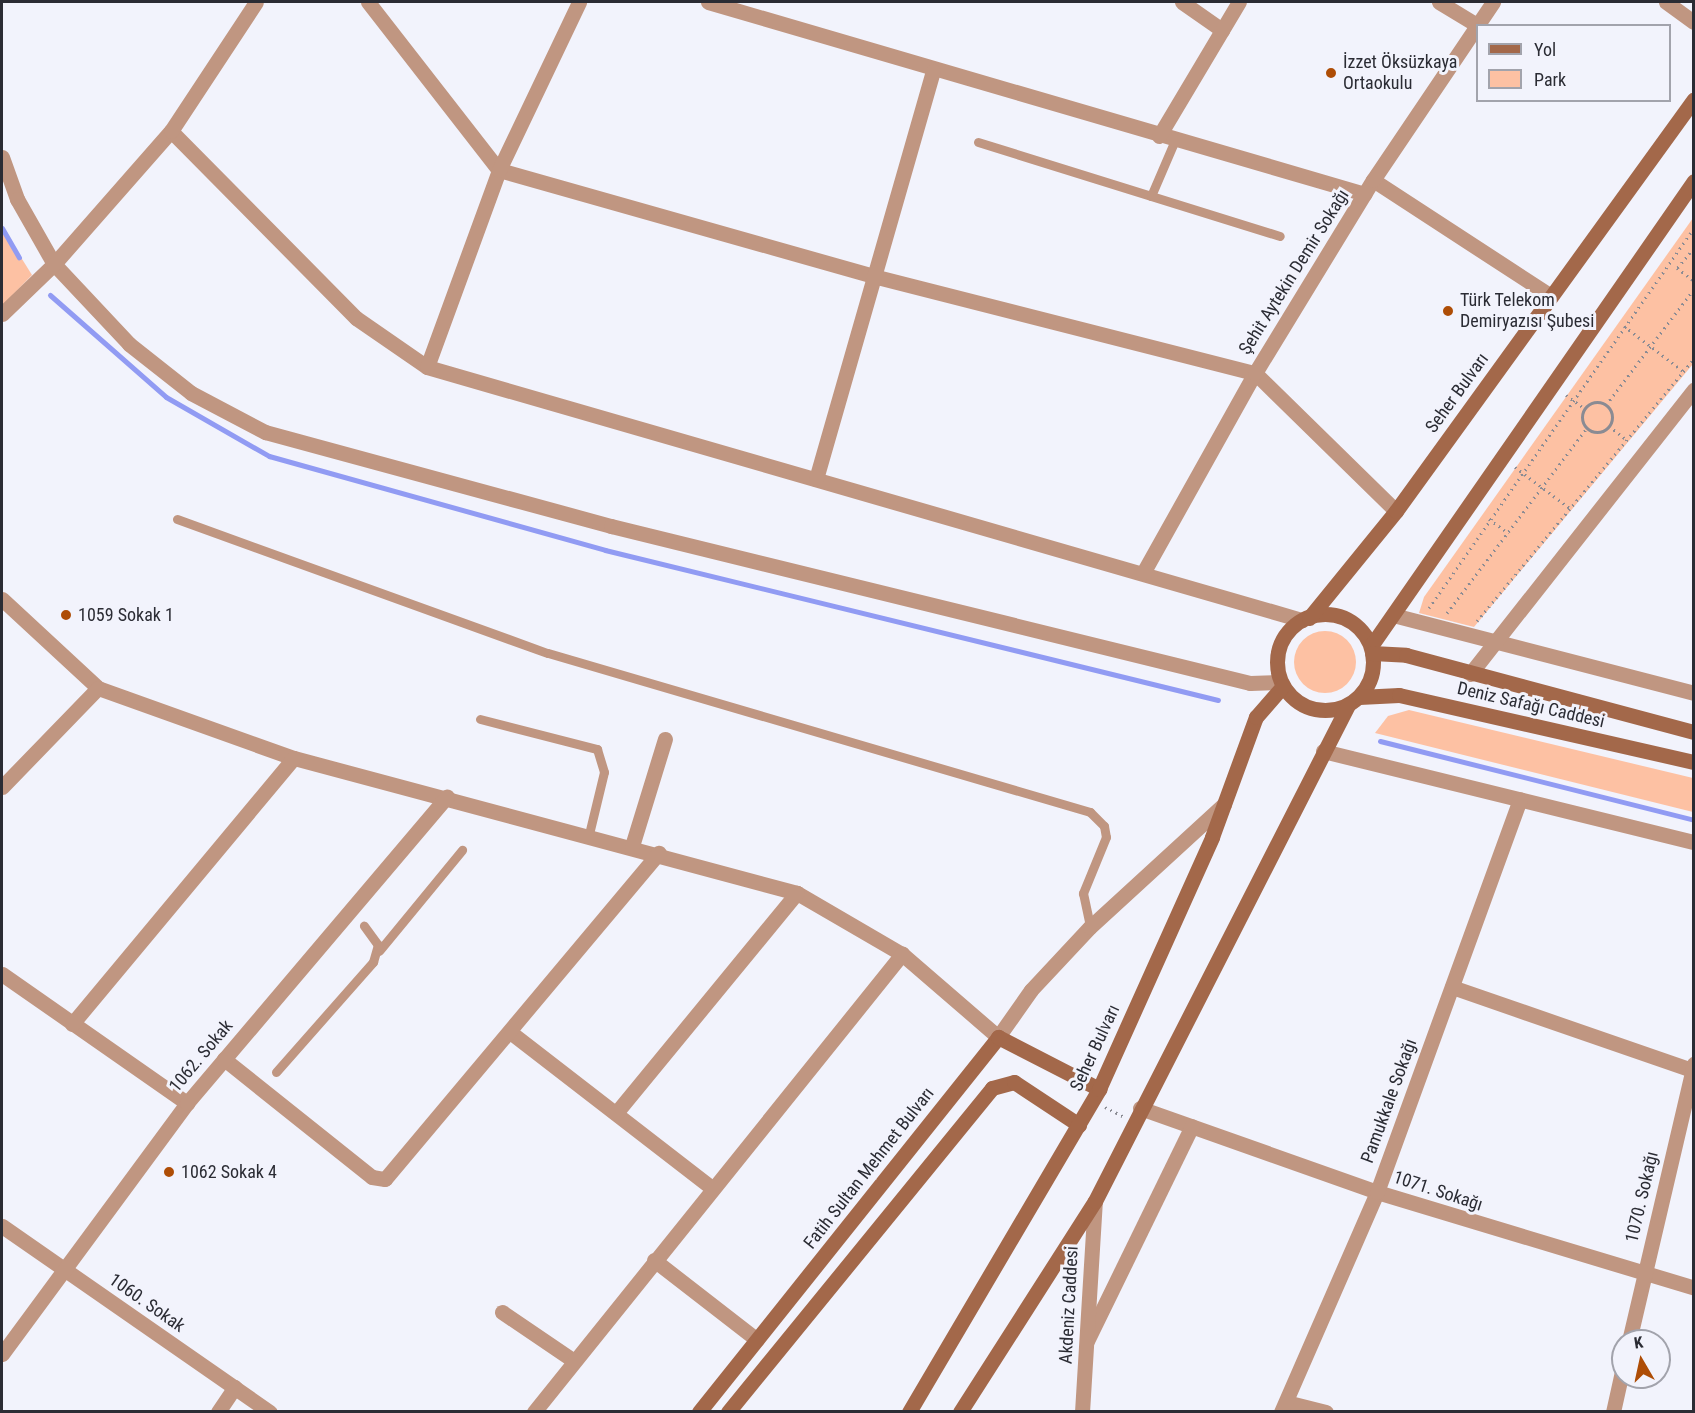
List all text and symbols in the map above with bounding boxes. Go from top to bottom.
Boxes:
legend [1476,24,1671,102]
text: Yol [1534,39,1556,60]
place label: İzzet Öksüzkaya Ortaokulu [1343,52,1457,94]
marker: İzzet Öksüzkaya Ortaokulu [1324,66,1338,80]
text: Park [1534,69,1566,90]
street label: Şehit Aytekin Demir Sokağı [1234,185,1354,359]
place label: Türk Telekom Demiryazısı Şubesi [1460,290,1594,332]
marker: Türk Telekom Demiryazısı Şubesi [1441,304,1455,318]
street label: Seher Bulvarı [1421,349,1493,437]
place label: 1059 Sokak 1 [78,604,174,626]
marker: 1059 Sokak 1 [59,608,73,622]
street label: Deniz Safağı Caddesi [1455,678,1607,732]
street label: Seher Bulvarı [1066,1001,1124,1095]
street label: 1062. Sokak [165,1015,237,1097]
street label: Pamukkale Sokağı [1357,1036,1421,1166]
street label: Fatih Sultan Mehmet Bulvarı [799,1083,939,1253]
street label: 1070. Sokağı [1621,1149,1663,1245]
place label: 1062 Sokak 4 [181,1161,277,1183]
marker: 1062 Sokak 4 [162,1165,176,1179]
street label: 1071. Sokağı [1391,1166,1485,1216]
street label: Akdeniz Caddesi [1055,1246,1083,1364]
street label: 1060. Sokak [105,1269,189,1337]
north arrow [1611,1329,1671,1389]
text: K [1633,1333,1644,1353]

